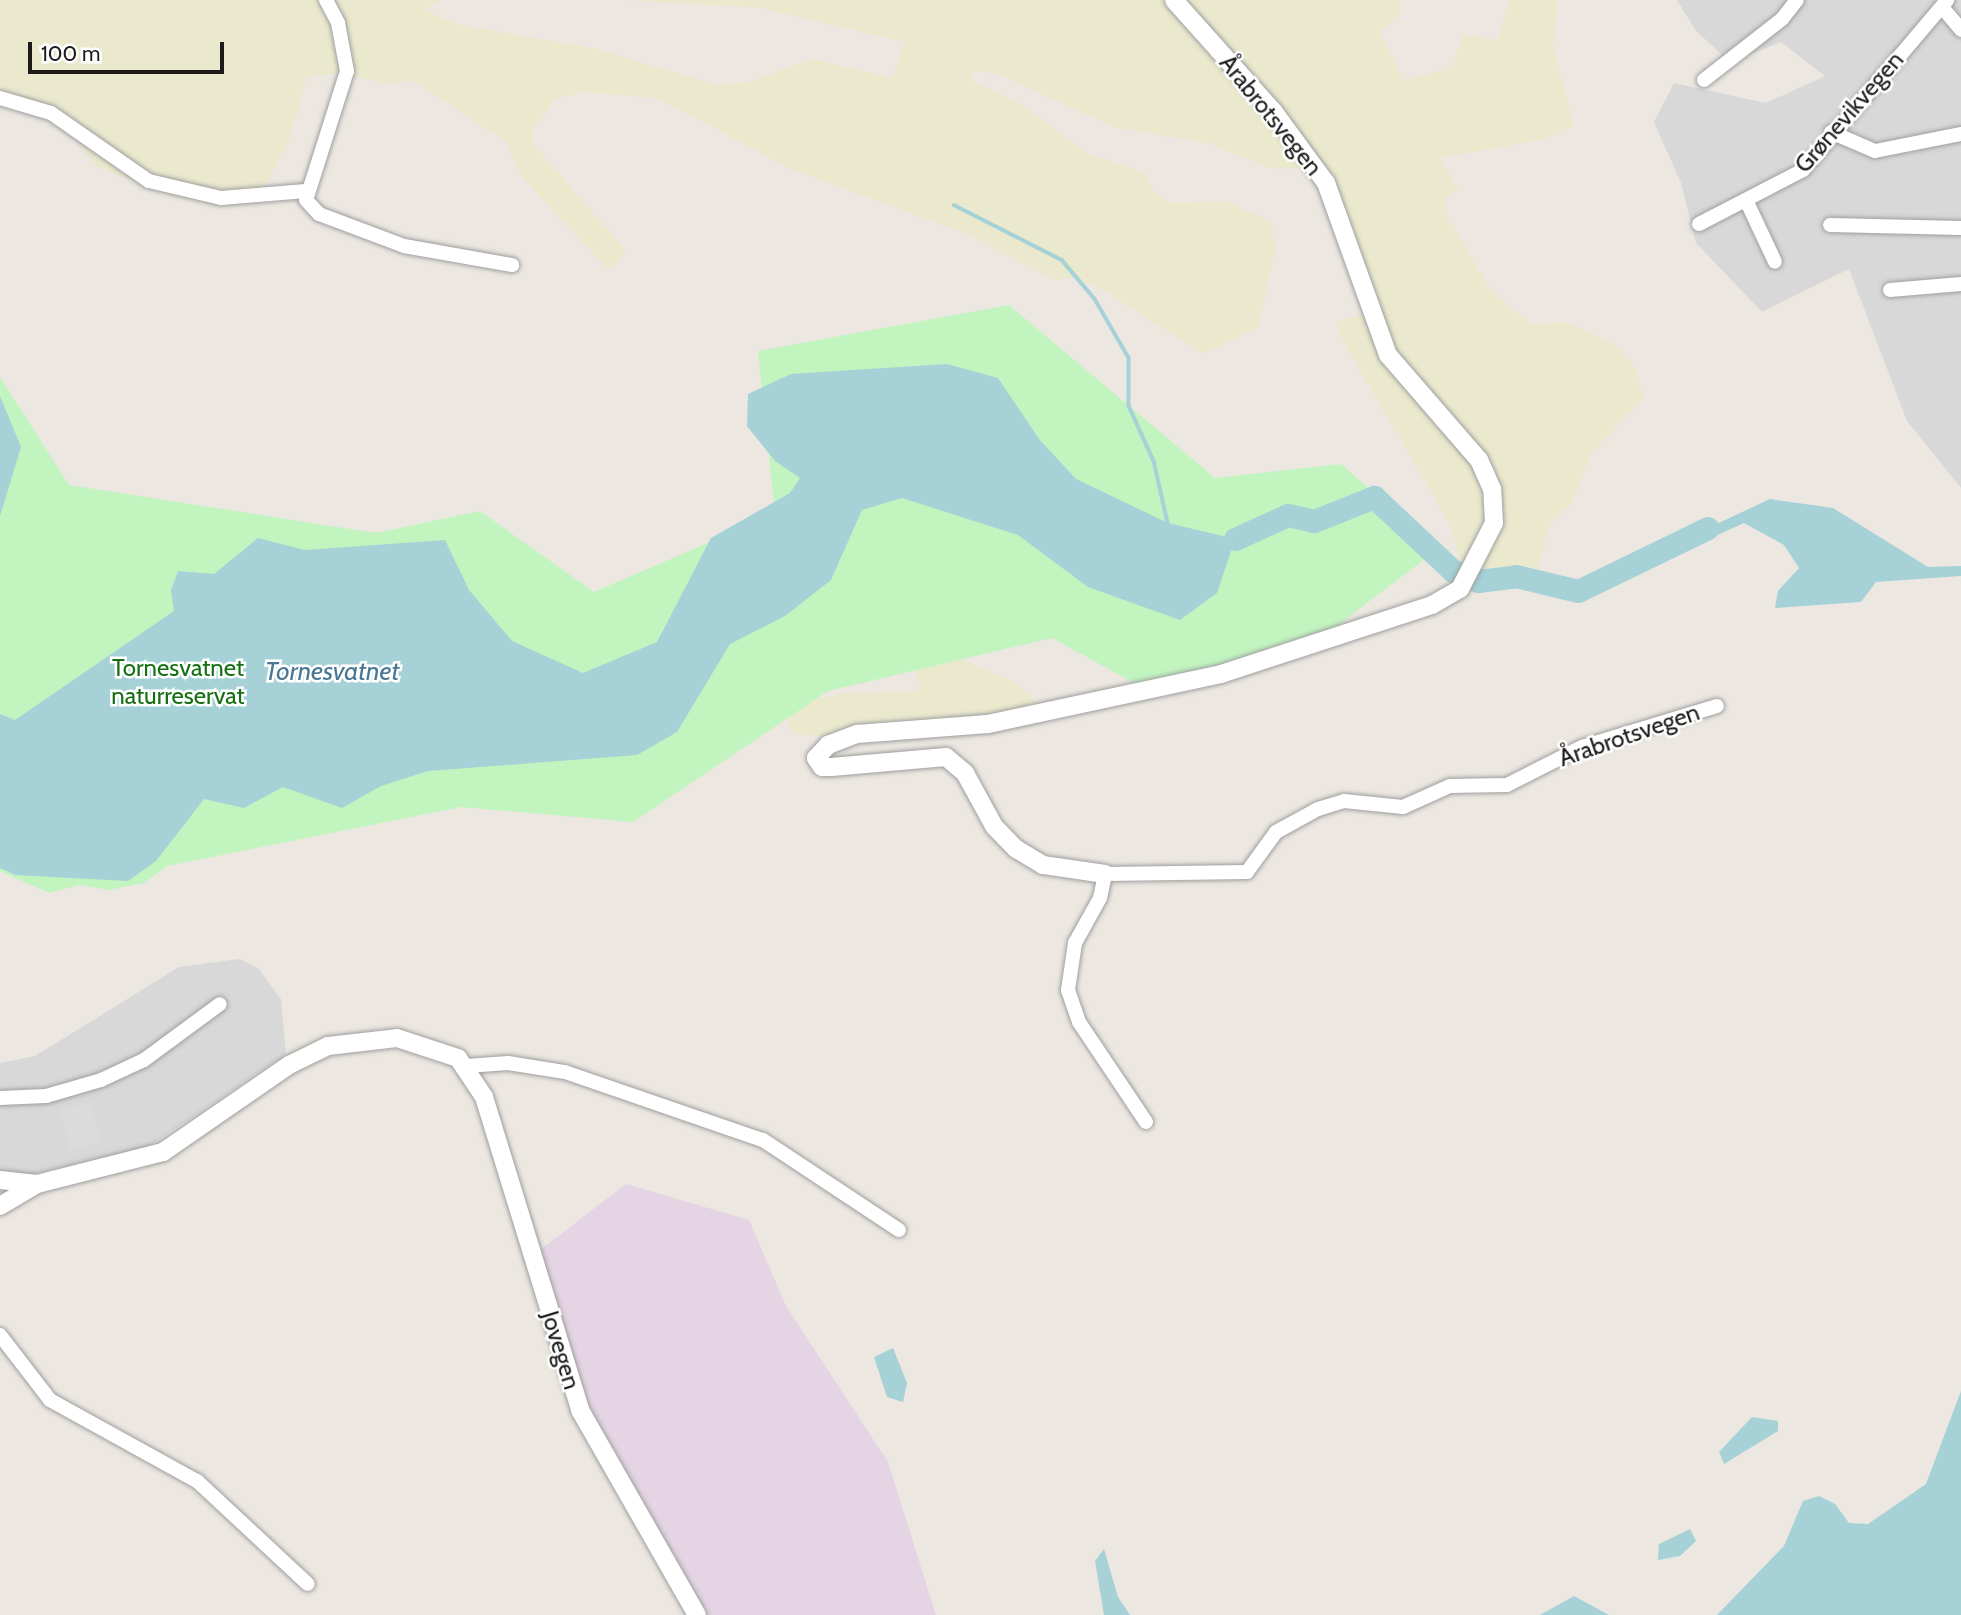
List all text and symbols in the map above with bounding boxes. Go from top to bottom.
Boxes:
scale bar [32,28,228,72]
text: 100 m [41,41,100,66]
street label: Grønevikvegen [1789,45,1909,179]
street label: Årabrotsvegen [1214,49,1328,181]
park label: Tornesvatnet naturreservat [111,654,245,710]
water label: Tornesvatnet [265,656,399,688]
street label: Årabrotsvegen [1555,697,1703,773]
street label: Jovegen [535,1307,587,1393]

